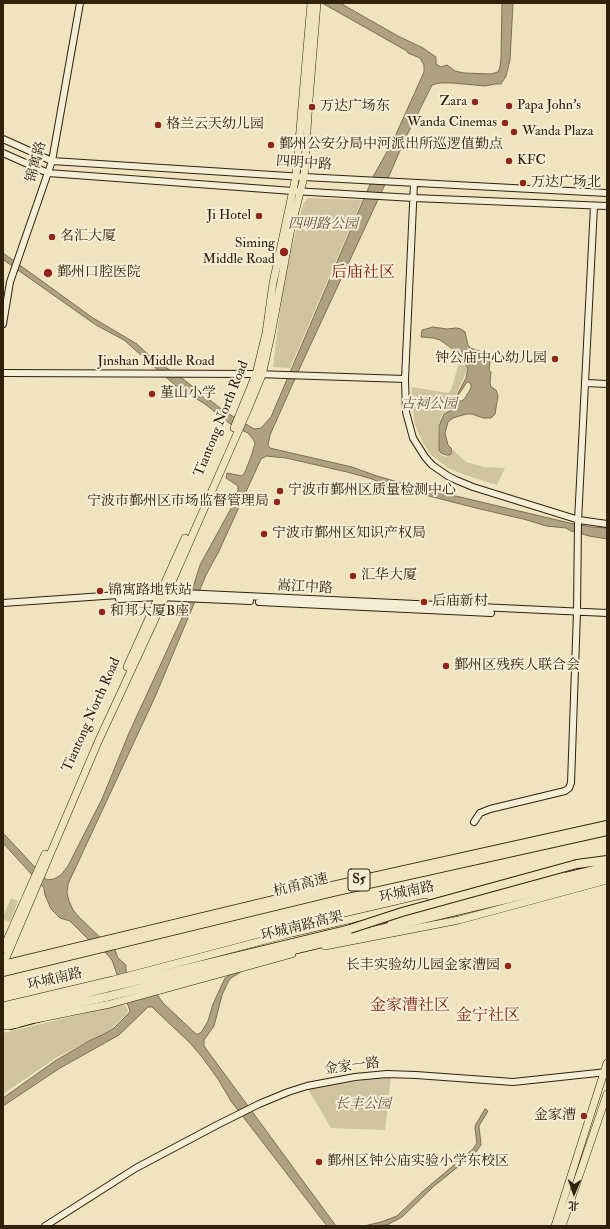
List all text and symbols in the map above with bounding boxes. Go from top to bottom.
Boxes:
place label: Zara [440,94,467,110]
marker: Zara [470,97,480,107]
place label: Papa John's [517,98,581,114]
place label: 万达广场东 [320,99,390,115]
marker: Papa John's [504,101,514,111]
marker: 万达广场东 [307,102,317,112]
place label: Wanda Cinemas [407,115,497,131]
place label: 格兰云天幼儿园 [166,117,264,133]
marker: Wanda Cinemas [500,118,510,128]
marker: 格兰云天幼儿园 [153,120,163,130]
place label: Wanda Plaza [522,124,594,140]
marker: Wanda Plaza [509,127,519,137]
place label: 鄞州公安分局中河派出所巡逻值勤点 [279,137,503,153]
street label: 锦寓路 [23,140,51,184]
marker: 鄞州公安分局中河派出所巡逻值勤点 [266,140,276,150]
place label: KFC [517,153,546,169]
street label: 四明中路 [275,154,333,174]
marker: KFC [504,156,514,166]
place label: 万达广场北 [531,175,601,191]
marker: 万达广场北 [518,178,528,188]
place label: Ji Hotel [207,208,251,224]
marker: Ji Hotel [254,211,264,221]
park label: 四明路公园 [288,217,358,233]
place label: 名汇大厦 [60,229,116,245]
marker: 名汇大厦 [47,232,57,242]
place label: Siming Middle Road [202,236,275,268]
marker: Siming Middle Road [278,246,290,258]
district label: 后庙社区 [331,264,395,284]
place label: 鄞州口腔医院 [57,265,141,281]
marker: 鄞州口腔医院 [42,267,54,279]
place label: 钟公庙中心幼儿园 [435,351,547,367]
street label: Jinshan Middle Road [97,354,215,370]
marker: 钟公庙中心幼儿园 [550,354,560,364]
street label: Tiantong North Road [191,359,253,479]
place label: 堇山小学 [160,386,216,402]
marker: 堇山小学 [147,389,157,399]
park label: 古祠公园 [401,397,457,413]
place label: 宁波市鄞州区质量检测中心 [288,483,456,499]
marker: 宁波市鄞州区质量检测中心 [275,486,285,496]
place label: 宁波市鄞州区市场监督管理局 [87,494,269,510]
marker: 宁波市鄞州区市场监督管理局 [272,497,282,507]
place label: 宁波市鄞州区知识产权局 [272,526,426,542]
marker: 宁波市鄞州区知识产权局 [259,529,269,539]
place label: 汇华大厦 [361,568,417,584]
marker: 汇华大厦 [348,571,358,581]
street label: 嵩江中路 [277,578,333,598]
place label: 锦寓路地铁站 [108,583,192,599]
marker: 锦寓路地铁站 [95,586,105,596]
place label: 后庙新村 [432,594,488,610]
marker: 后庙新村 [419,597,429,607]
place label: 和邦大厦B座 [110,604,189,620]
marker: 和邦大厦B座 [97,607,107,617]
street label: Tiantong North Road [59,655,125,775]
place label: 鄞州区残疾人联合会 [454,658,580,674]
marker: 鄞州区残疾人联合会 [441,661,451,671]
road number: S5 [348,869,370,891]
street label: 杭甬高速 [272,871,330,901]
street label: 环城南路 [378,879,436,907]
street label: 环城南路高架 [259,909,345,945]
place label: 长丰实验幼儿园金家漕园 [346,958,500,974]
marker: 长丰实验幼儿园金家漕园 [503,961,513,971]
street label: 环城南路 [26,966,84,994]
district label: 金家漕社区 [370,997,450,1017]
district label: 金宁社区 [456,1007,520,1027]
street label: 金家一路 [323,1055,381,1079]
park label: 长丰公园 [335,1097,391,1113]
place label: 金家漕 [534,1108,576,1124]
marker: 金家漕 [579,1111,589,1121]
place label: 鄞州区钟公庙实验小学东校区 [327,1154,509,1170]
marker: 鄞州区钟公庙实验小学东校区 [314,1157,324,1167]
north arrow [554,1173,594,1213]
text: 北 [568,1199,579,1212]

